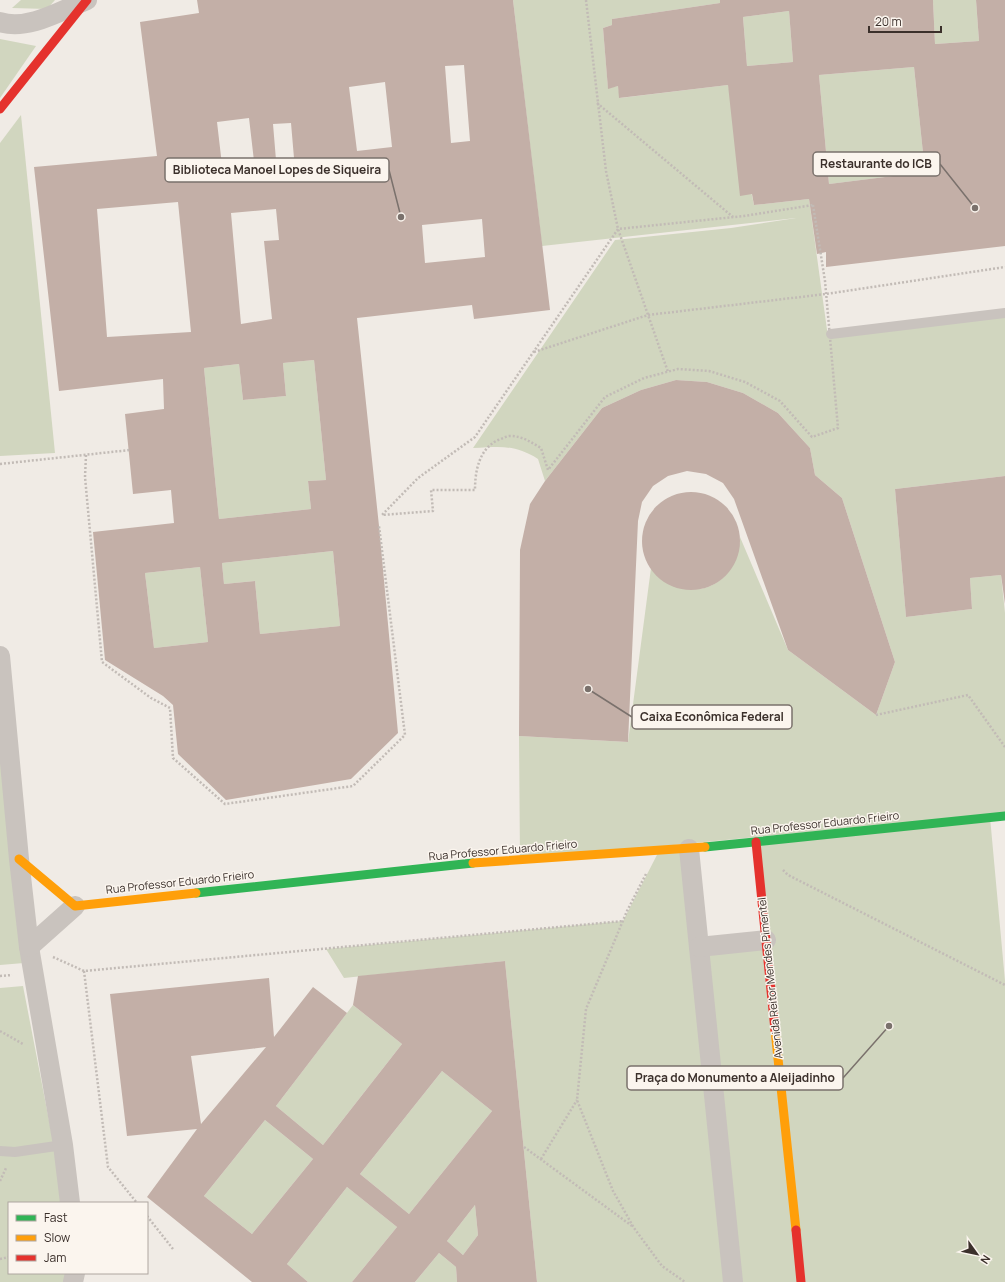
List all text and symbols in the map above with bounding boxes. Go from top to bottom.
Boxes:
scale bar [869,8,941,34]
text: 20 m [875,13,902,30]
callout: Restaurante do ICB [813,152,940,176]
text: Restaurante do ICB [820,155,932,172]
callout: Biblioteca Manoel Lopes de Siqueira [165,158,389,182]
text: Biblioteca Manoel Lopes de Siqueira [173,161,381,178]
callout: Caixa Econômica Federal [632,705,792,729]
text: Caixa Econômica Federal [640,708,784,725]
street label: Rua Professor Eduardo Frieiro [750,807,900,838]
street label: Rua Professor Eduardo Frieiro [428,835,578,863]
street label: Rua Professor Eduardo Frieiro [105,866,255,897]
street label: Avenida Reitor Mendes Pimentel [754,897,785,1060]
callout: Praça do Monumento a Aleijadinho [627,1066,843,1090]
text: Praça do Monumento a Aleijadinho [635,1069,835,1086]
legend [8,1202,148,1274]
text: Fast [44,1209,68,1226]
text: Slow [44,1229,70,1246]
north arrow [957,1234,997,1274]
text: Jam [44,1249,66,1266]
text: N [977,1252,994,1267]

